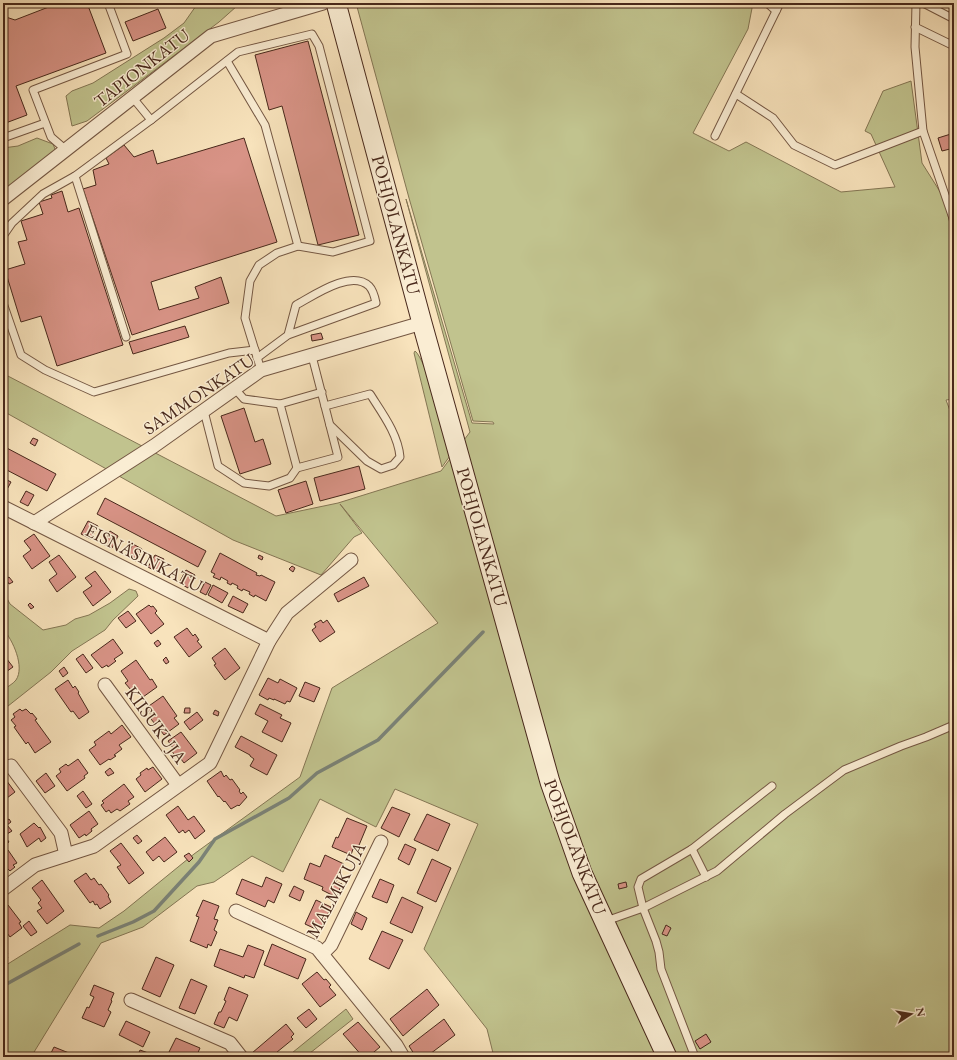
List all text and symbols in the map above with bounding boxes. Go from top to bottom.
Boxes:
street label: TAPIONKATU [89,23,195,112]
street label: POHJOLANKATU [367,152,426,298]
street label: SAMMONKATU [139,347,259,439]
street label: POHJOLANKATU [452,465,514,610]
street label: EISNÄSINKATU [82,518,207,597]
street label: KIISUKUJA [121,681,193,768]
street label: POHJOLANKATU [539,776,612,919]
street label: MALMIKUJA [301,837,371,942]
north arrow [891,994,931,1034]
text: N [913,1006,929,1018]

